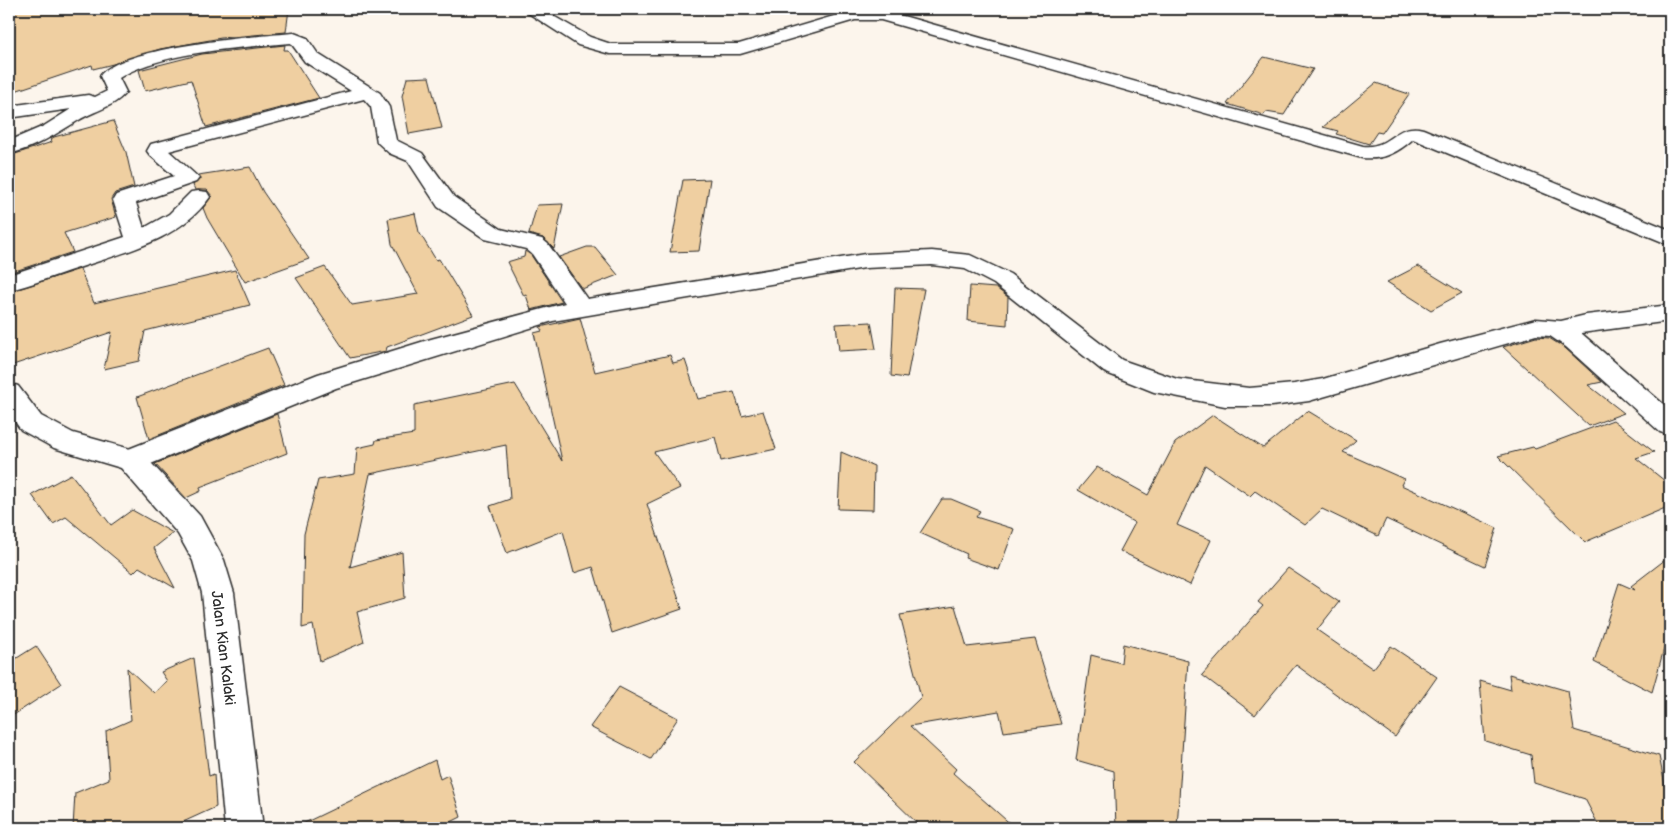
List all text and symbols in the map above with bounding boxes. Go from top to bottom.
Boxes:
street label: Jalan Kian Kalaki [207,590,239,706]

